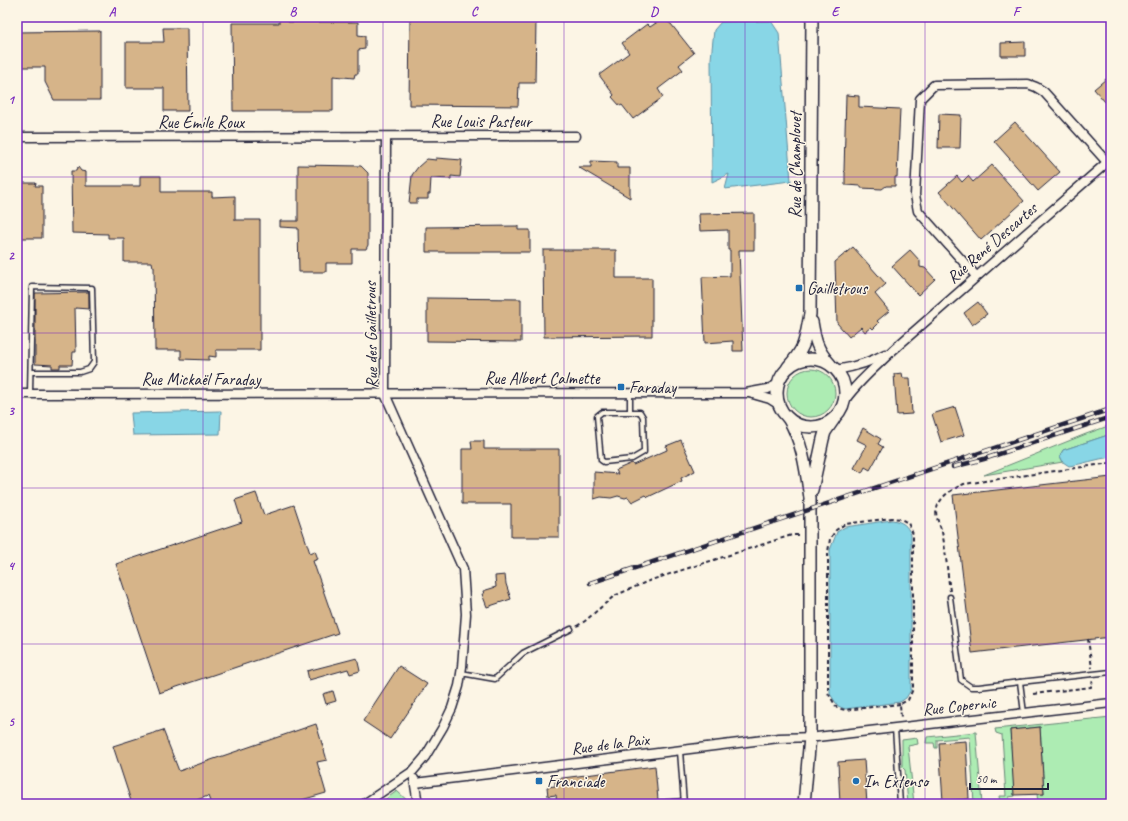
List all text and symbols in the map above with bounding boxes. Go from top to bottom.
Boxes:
text: A [109,4,117,20]
text: B [290,4,298,20]
text: C [471,4,479,20]
text: D [650,4,659,20]
text: E [832,4,841,20]
text: F [1013,4,1022,20]
text: 1 [8,92,16,108]
street label: Rue de Champlouet [785,109,806,218]
street label: Rue Émile Roux [158,111,245,133]
street label: Rue Louis Pasteur [431,111,533,132]
street label: Rue René Descartes [942,197,1042,288]
text: 2 [8,248,15,264]
place label: Gailletrous [807,278,868,299]
street label: Rue des Gailletrous [360,279,382,389]
marker: Gailletrous [794,283,804,293]
street label: Rue Albert Calmette [485,368,601,389]
street label: Rue Mickaël Faraday [141,369,262,390]
place label: Faraday [629,377,677,398]
marker: Faraday [616,382,626,392]
text: 3 [8,403,15,419]
text: 4 [8,558,16,574]
street label: Rue Copernic [921,692,998,720]
text: 5 [8,714,15,730]
street label: Rue de la Paix [570,729,651,759]
scale bar [970,765,1048,791]
place label: Franciade [547,771,606,792]
place label: In Extenso [864,771,930,792]
text: 50 m [976,771,998,787]
marker: Franciade [534,776,544,786]
marker: In Extenso [851,776,861,786]

